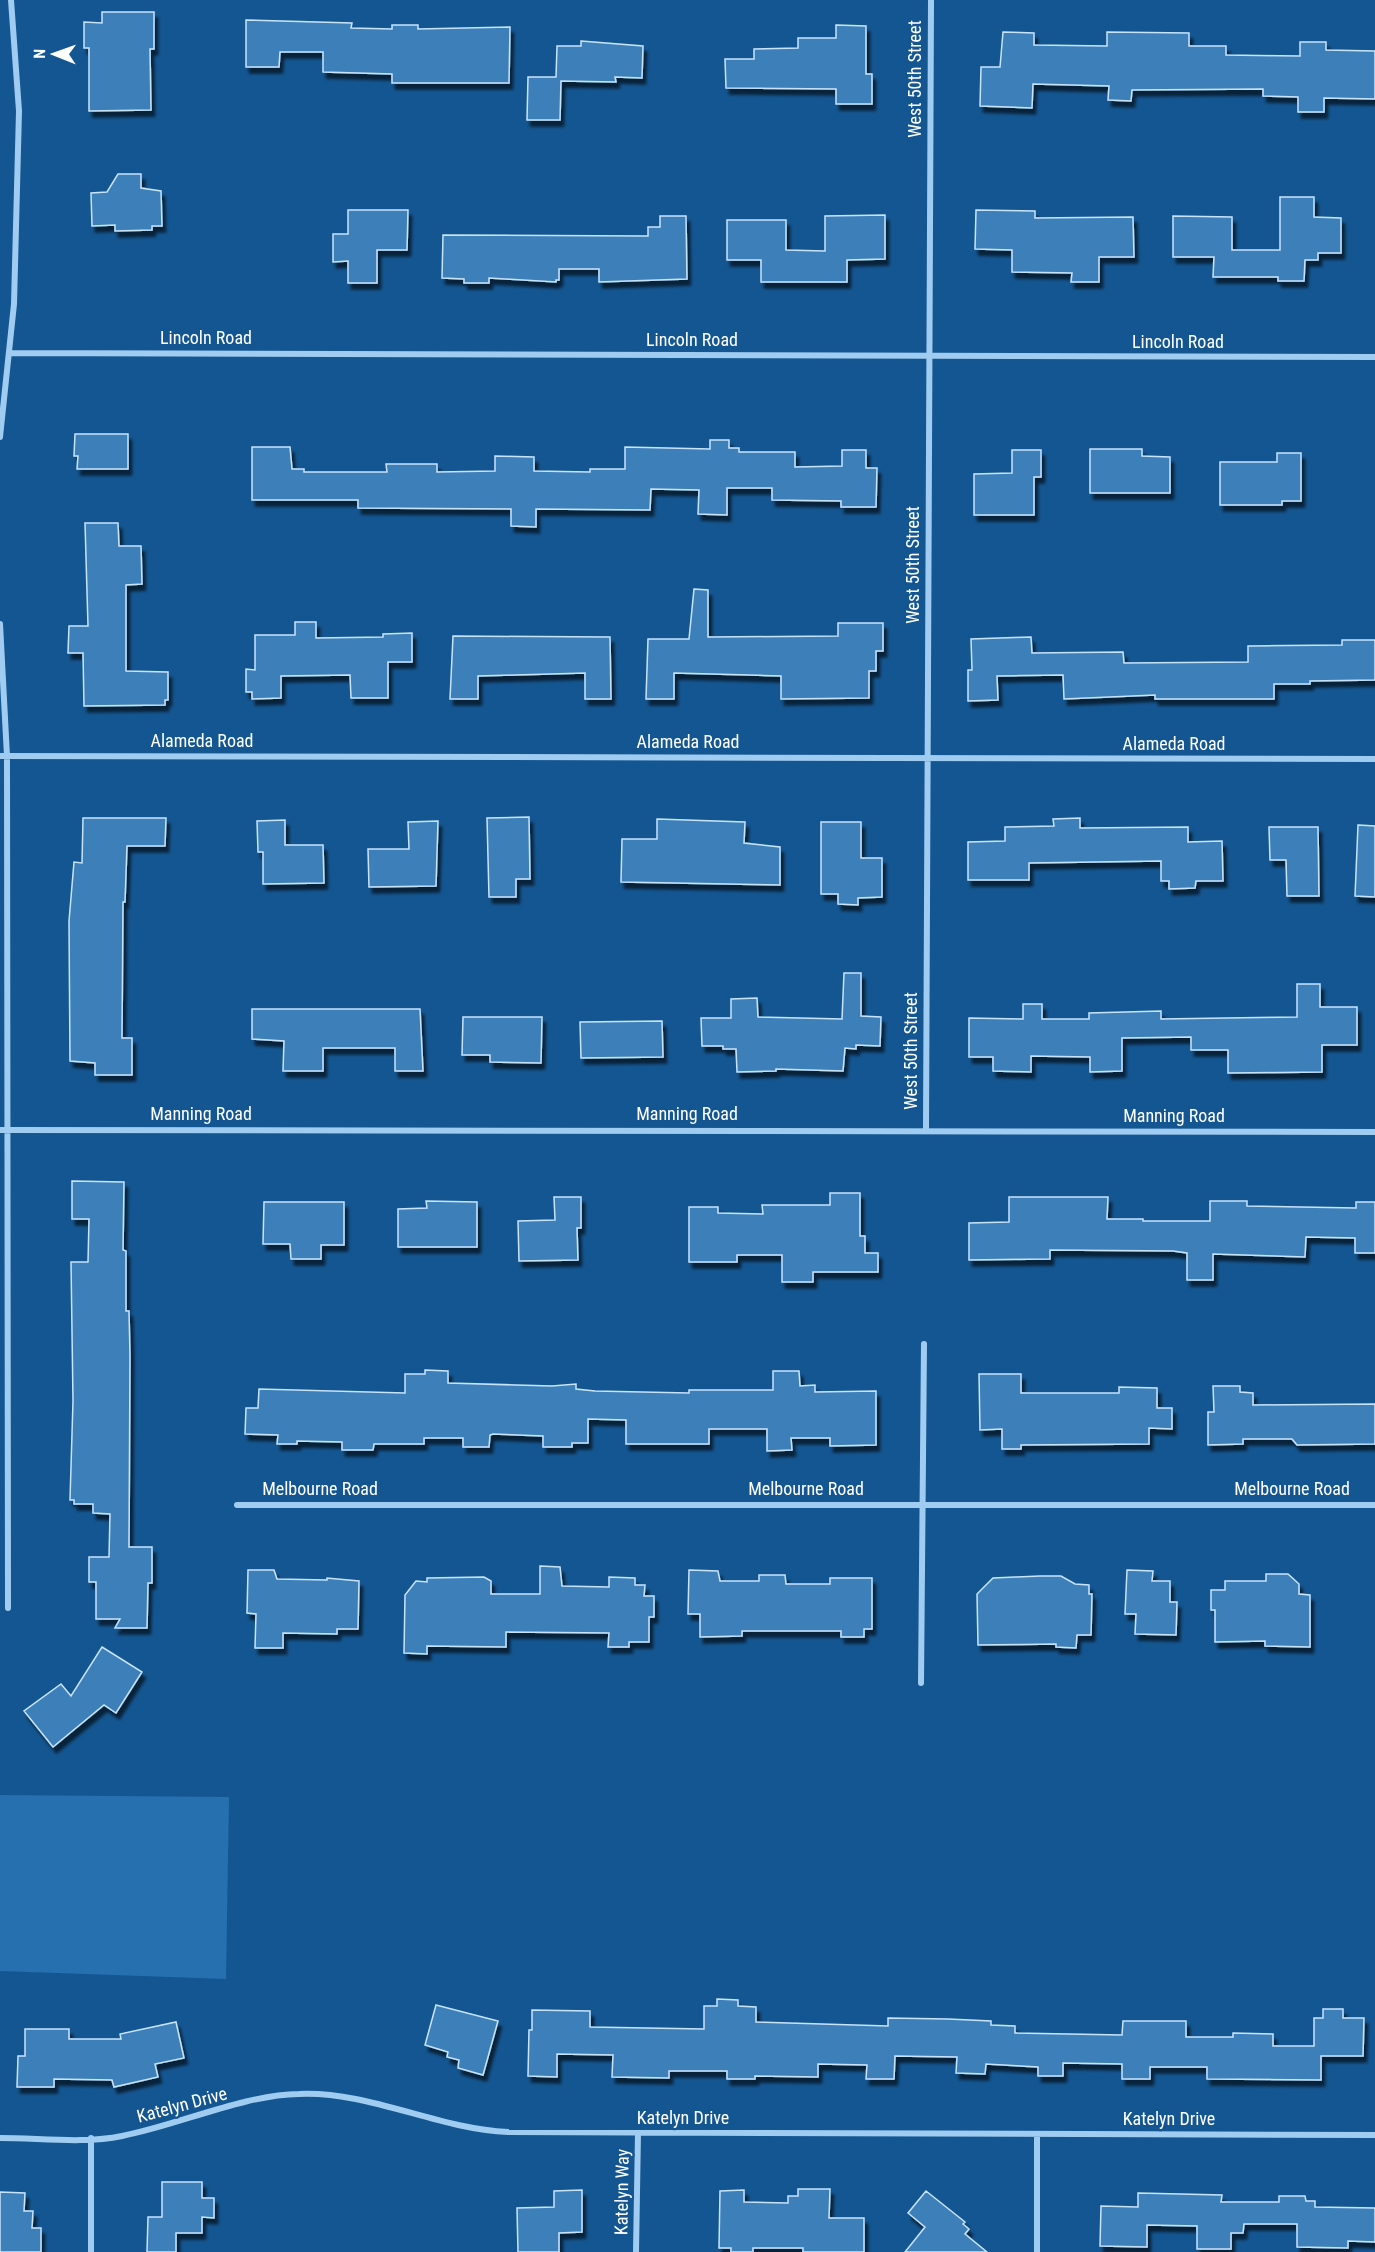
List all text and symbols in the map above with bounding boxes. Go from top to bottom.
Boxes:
street label: West 50th Street [904,20,925,138]
north arrow [24,24,84,84]
text: N [30,49,49,59]
street label: Lincoln Road [160,327,252,348]
street label: Lincoln Road [646,329,738,350]
street label: Lincoln Road [1132,331,1224,352]
street label: West 50th Street [902,506,923,624]
street label: Alameda Road [151,730,253,751]
street label: Alameda Road [637,731,739,752]
street label: Alameda Road [1123,733,1225,754]
street label: West 50th Street [900,992,921,1110]
street label: Manning Road [150,1103,252,1124]
street label: Manning Road [636,1103,738,1124]
street label: Manning Road [1123,1105,1225,1126]
street label: Melbourne Road [262,1478,378,1499]
street label: Melbourne Road [748,1478,864,1499]
street label: Melbourne Road [1234,1478,1350,1499]
street label: Katelyn Drive [134,2082,229,2127]
street label: Katelyn Drive [637,2107,729,2128]
street label: Katelyn Drive [1123,2108,1215,2129]
street label: Katelyn Way [610,2148,633,2235]

